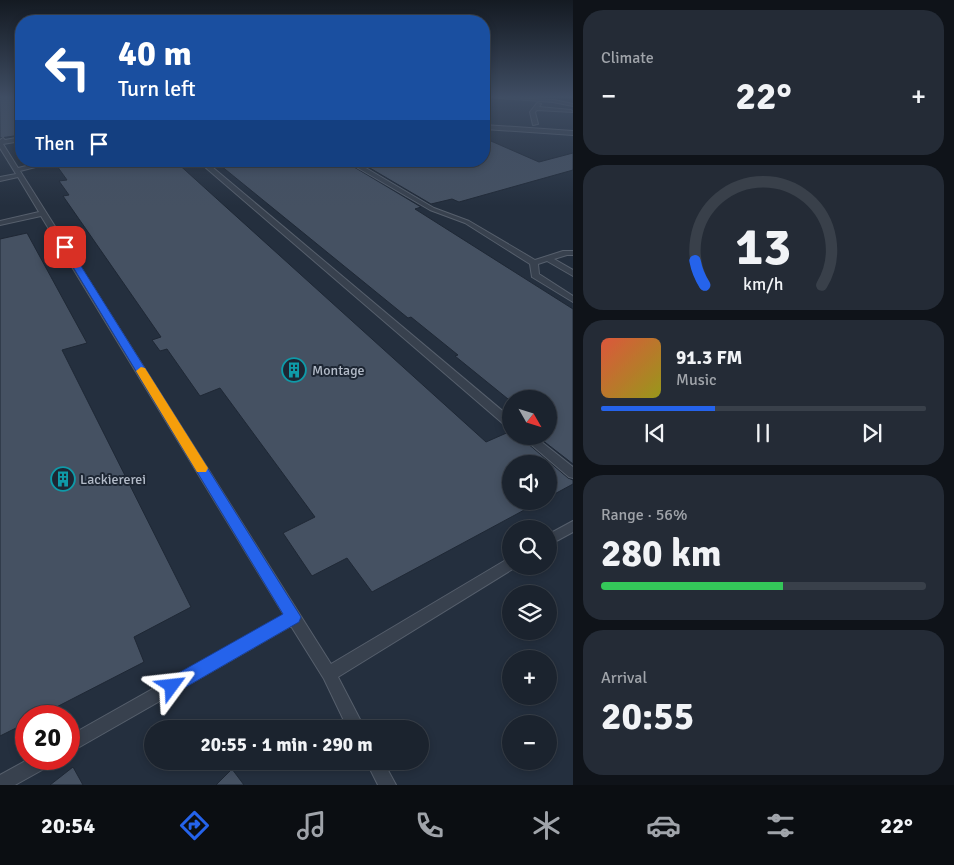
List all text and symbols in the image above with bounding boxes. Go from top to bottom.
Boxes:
text: 40 m [118,32,192,75]
icon: left [35,35,100,100]
text: Climate [601,48,654,68]
text: 22° [735,73,792,120]
text: Turn left [118,75,196,102]
text: − [601,79,616,113]
text: + [911,79,926,113]
icon: arrive [85,130,113,158]
text: Then [35,132,75,156]
text: 13 [735,215,792,279]
pin [44,226,86,268]
icon: arrive [51,233,79,261]
text: km/h [743,273,784,295]
text: 91.3 FM [676,346,742,370]
building icon: Montage [281,357,307,383]
place label: Montage [312,362,365,379]
text: Music [676,370,717,390]
north arrow [502,390,558,445]
map controls [502,390,557,770]
icon: previous [641,419,669,447]
icon: pause [749,419,777,447]
icon: next [858,419,886,447]
button: sound [502,455,557,510]
building icon: Lackiererei [50,466,76,492]
place label: Lackiererei [80,471,146,488]
text: Range · 56% [601,505,687,525]
button: search [502,520,557,575]
text: 280 km [601,530,722,577]
button: layers [502,585,557,640]
button: + [502,650,557,705]
position arrow [145,659,197,711]
text: Arrival [601,668,647,688]
text: 20:55 [601,693,694,740]
speed limit sign: 20 [15,705,80,770]
button: − [502,715,557,770]
text: 20:55 · 1 min · 290 m [200,733,373,757]
icon: directions [177,808,212,843]
icon: music [294,808,329,843]
icon: phone [412,808,447,843]
icon: climate [529,808,564,843]
icon: car [646,808,681,843]
icon: filters [763,808,798,843]
text: 20:54 [41,812,95,839]
text: 22° [880,812,913,839]

